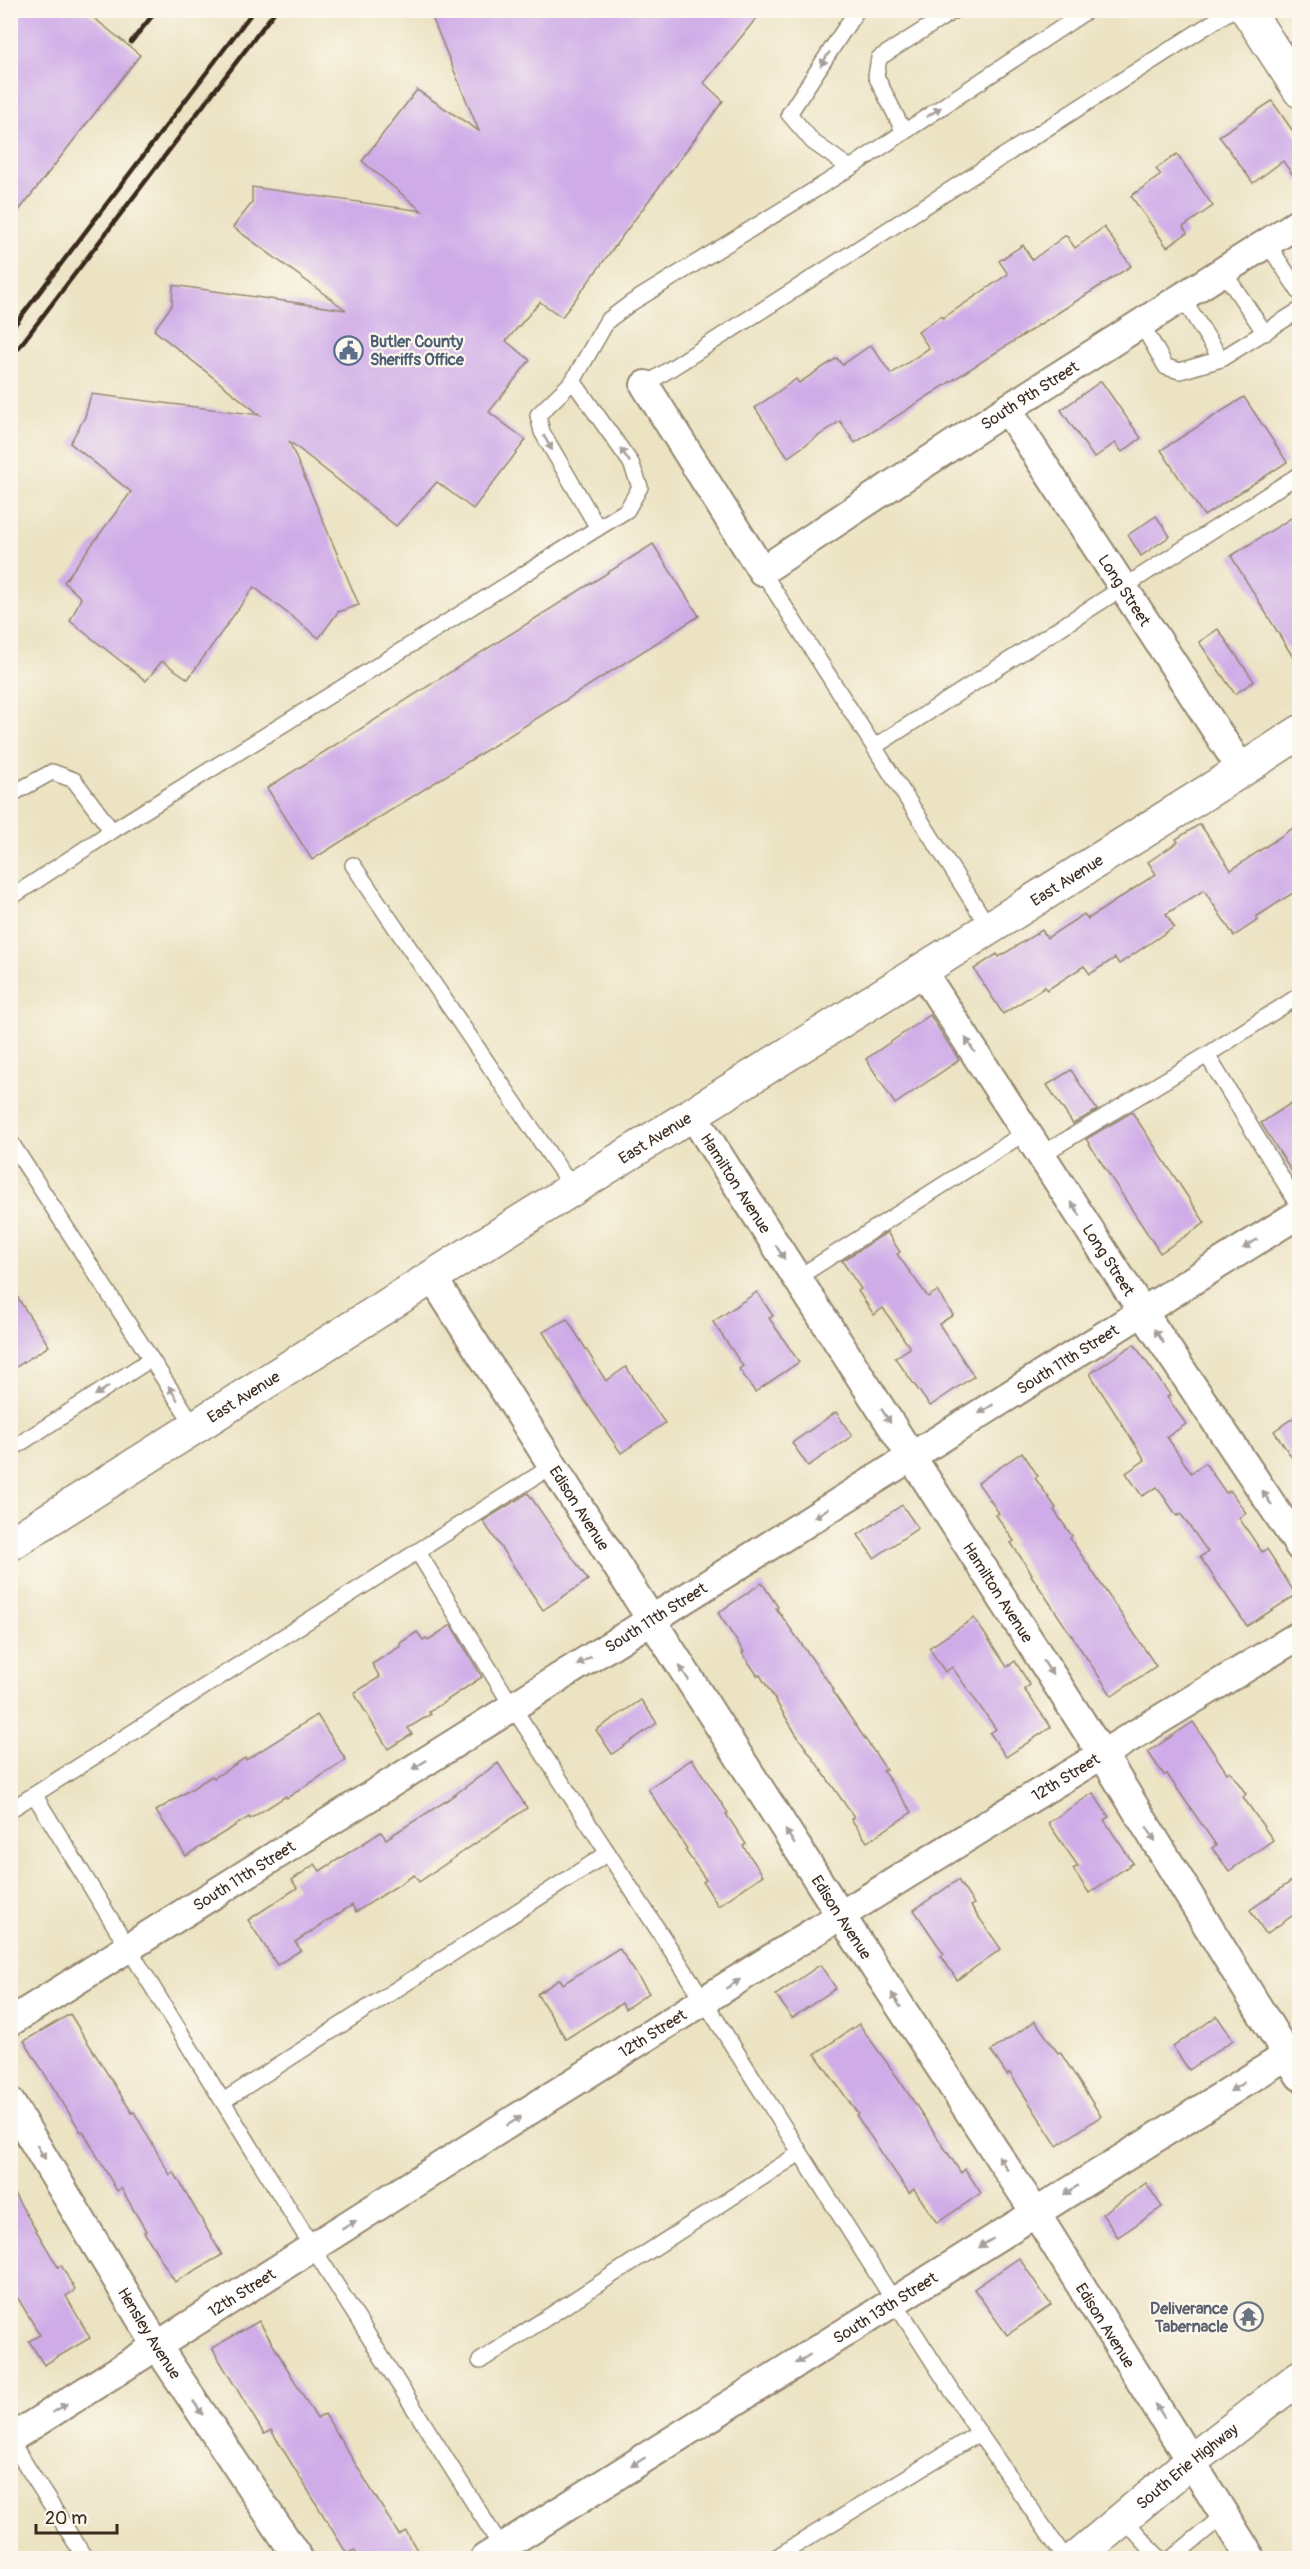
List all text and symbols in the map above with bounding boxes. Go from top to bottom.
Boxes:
one-way arrow [819,51,831,67]
one-way arrow [926,107,942,118]
place label: Butler County Sheriffs Office [370,332,465,370]
public building icon: Butler County Sheriffs Office [333,334,365,366]
street label: South 9th Street [977,357,1083,435]
one-way arrow [543,435,553,452]
one-way arrow [620,447,631,464]
street label: Long Street [1093,551,1155,631]
street label: East Avenue [1027,850,1107,911]
one-way arrow [965,1037,976,1053]
street label: East Avenue [615,1108,695,1169]
street label: Hamilton Avenue [696,1130,775,1238]
one-way arrow [1070,1201,1082,1217]
street label: Long Street [1078,1221,1139,1300]
one-way arrow [1242,1238,1258,1249]
one-way arrow [775,1244,786,1260]
street label: South 11th Street [1013,1320,1123,1399]
one-way arrow [1154,1328,1165,1344]
street label: East Avenue [204,1367,284,1428]
one-way arrow [94,1385,110,1396]
one-way arrow [168,1385,179,1401]
one-way arrow [978,1403,994,1414]
one-way arrow [880,1407,892,1423]
street label: Edison Avenue [544,1462,613,1554]
one-way arrow [1262,1490,1273,1506]
one-way arrow [813,1507,829,1518]
street label: Hamilton Avenue [958,1539,1037,1647]
street label: South 11th Street [601,1578,711,1658]
one-way arrow [576,1656,593,1667]
one-way arrow [1042,1660,1053,1677]
one-way arrow [679,1664,690,1681]
street label: 12th Street [1028,1749,1104,1806]
one-way arrow [411,1759,427,1770]
one-way arrow [1145,1826,1156,1842]
one-way arrow [784,1829,795,1845]
street label: South 11th Street [190,1836,300,1916]
street label: Edison Avenue [806,1872,876,1964]
one-way arrow [725,1979,741,1990]
one-way arrow [890,1993,902,2009]
street label: 12th Street [615,2005,691,2062]
one-way arrow [1229,2082,1245,2093]
one-way arrow [506,2116,522,2127]
one-way arrow [35,2144,46,2160]
one-way arrow [997,2156,1009,2172]
one-way arrow [1063,2184,1079,2195]
one-way arrow [341,2220,357,2231]
one-way arrow [977,2238,994,2249]
street label: 12th Street [204,2264,280,2322]
street label: South 13th Street [830,2268,942,2348]
street label: Edison Avenue [1071,2280,1139,2372]
street label: Hensley Avenue [113,2284,185,2383]
place label: Deliverance Tabernacle [1150,2299,1229,2337]
temple icon: Deliverance Tabernacle [1233,2301,1265,2333]
one-way arrow [795,2353,811,2364]
one-way arrow [192,2399,204,2415]
one-way arrow [52,2402,68,2413]
one-way arrow [1154,2403,1165,2419]
street label: South Erie Highway [1132,2419,1242,2514]
one-way arrow [630,2457,646,2468]
scale bar [36,2497,117,2535]
text: 20 m [45,2507,87,2530]

